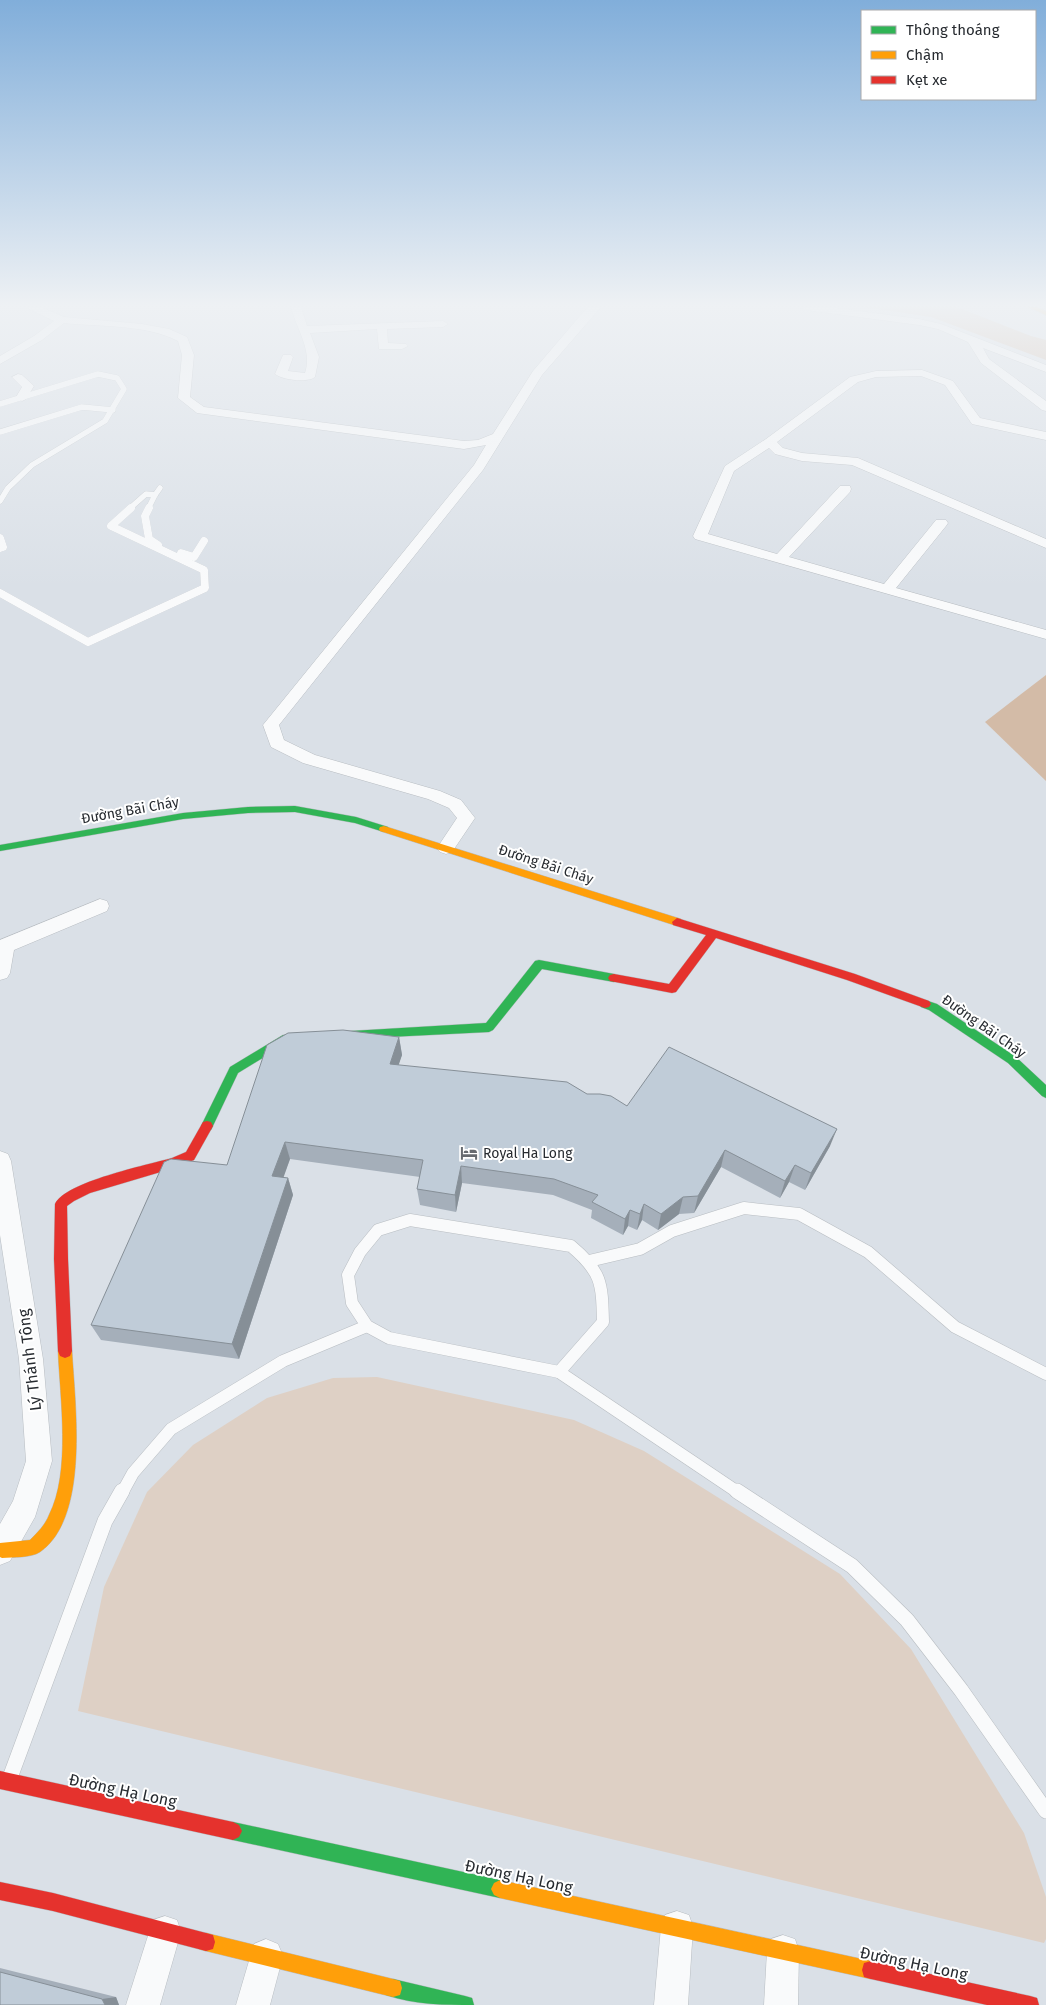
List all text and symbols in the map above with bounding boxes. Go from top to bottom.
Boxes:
legend [861,10,1036,100]
text: Thông thoáng [906,21,1000,39]
text: Chậm [906,46,944,64]
text: Kẹt xe [906,71,948,89]
street label: Đường Bãi Cháy [80,794,180,827]
street label: Đường Bãi Cháy [496,841,596,888]
street label: Đường Bãi Cháy [938,991,1029,1062]
hotel icon: Royal Ha Long [459,1143,479,1163]
place label: Royal Ha Long [483,1145,573,1162]
street label: Lý Thánh Tông [14,1307,45,1412]
street label: Đường Hạ Long [67,1770,179,1811]
street label: Đường Hạ Long [463,1856,575,1897]
street label: Đường Hạ Long [858,1943,970,1984]

